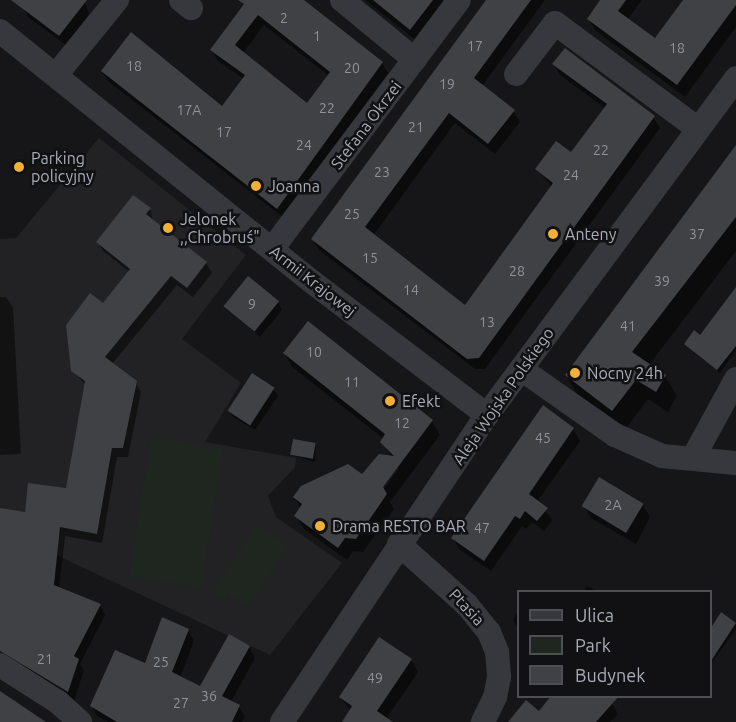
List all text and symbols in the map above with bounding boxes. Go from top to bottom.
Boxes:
house number: 2 [280,10,288,26]
house number: 1 [313,28,321,44]
house number: 17 [467,38,483,54]
house number: 18 [669,40,685,56]
house number: 18 [126,58,142,74]
house number: 20 [344,60,360,76]
house number: 19 [439,76,455,92]
street label: Stefana Okrzei [327,77,405,173]
house number: 22 [319,100,335,116]
house number: 17A [177,102,201,118]
house number: 21 [408,119,424,135]
house number: 17 [216,124,232,140]
house number: 24 [296,137,312,153]
house number: 22 [593,142,609,158]
place label: Parking policyjny [31,148,94,186]
marker: Parking policyjny [12,160,26,174]
house number: 23 [374,164,390,180]
house number: 24 [563,167,579,183]
place label: Joanna [268,176,320,196]
marker: Joanna [249,179,263,193]
house number: 25 [344,206,360,222]
place label: Jelonek ,,Chrobruś" [180,209,260,247]
marker: Jelonek ,,Chrobruś" [161,221,175,235]
place label: Anteny [565,224,616,244]
house number: 37 [689,226,705,242]
marker: Anteny [546,227,560,241]
street label: Armii Krajowej [266,241,360,321]
house number: 15 [362,250,378,266]
house number: 28 [509,263,525,279]
house number: 39 [654,273,670,289]
house number: 14 [403,282,419,298]
house number: 9 [248,296,256,312]
house number: 13 [479,314,495,330]
house number: 41 [620,318,636,334]
street label: Aleja Wojska Polskiego [448,324,558,468]
house number: 10 [306,344,322,360]
place label: Nocny 24h [587,363,663,383]
marker: Nocny 24h [568,366,582,380]
house number: 11 [344,374,360,390]
place label: Efekt [402,391,440,411]
marker: Efekt [383,394,397,408]
house number: 12 [394,415,410,431]
house number: 45 [535,430,551,446]
house number: 2A [605,497,621,513]
place label: Drama RESTO BAR [332,516,466,536]
marker: Drama RESTO BAR [313,519,327,533]
house number: 47 [474,520,490,536]
street label: Ptasia [445,585,489,629]
legend [517,590,712,698]
text: Ulica [575,605,614,625]
text: Park [575,635,611,655]
house number: 21 [37,651,53,667]
house number: 25 [153,654,169,670]
text: Budynek [575,665,645,685]
house number: 49 [367,670,383,686]
house number: 36 [201,688,217,704]
house number: 27 [173,695,189,711]

